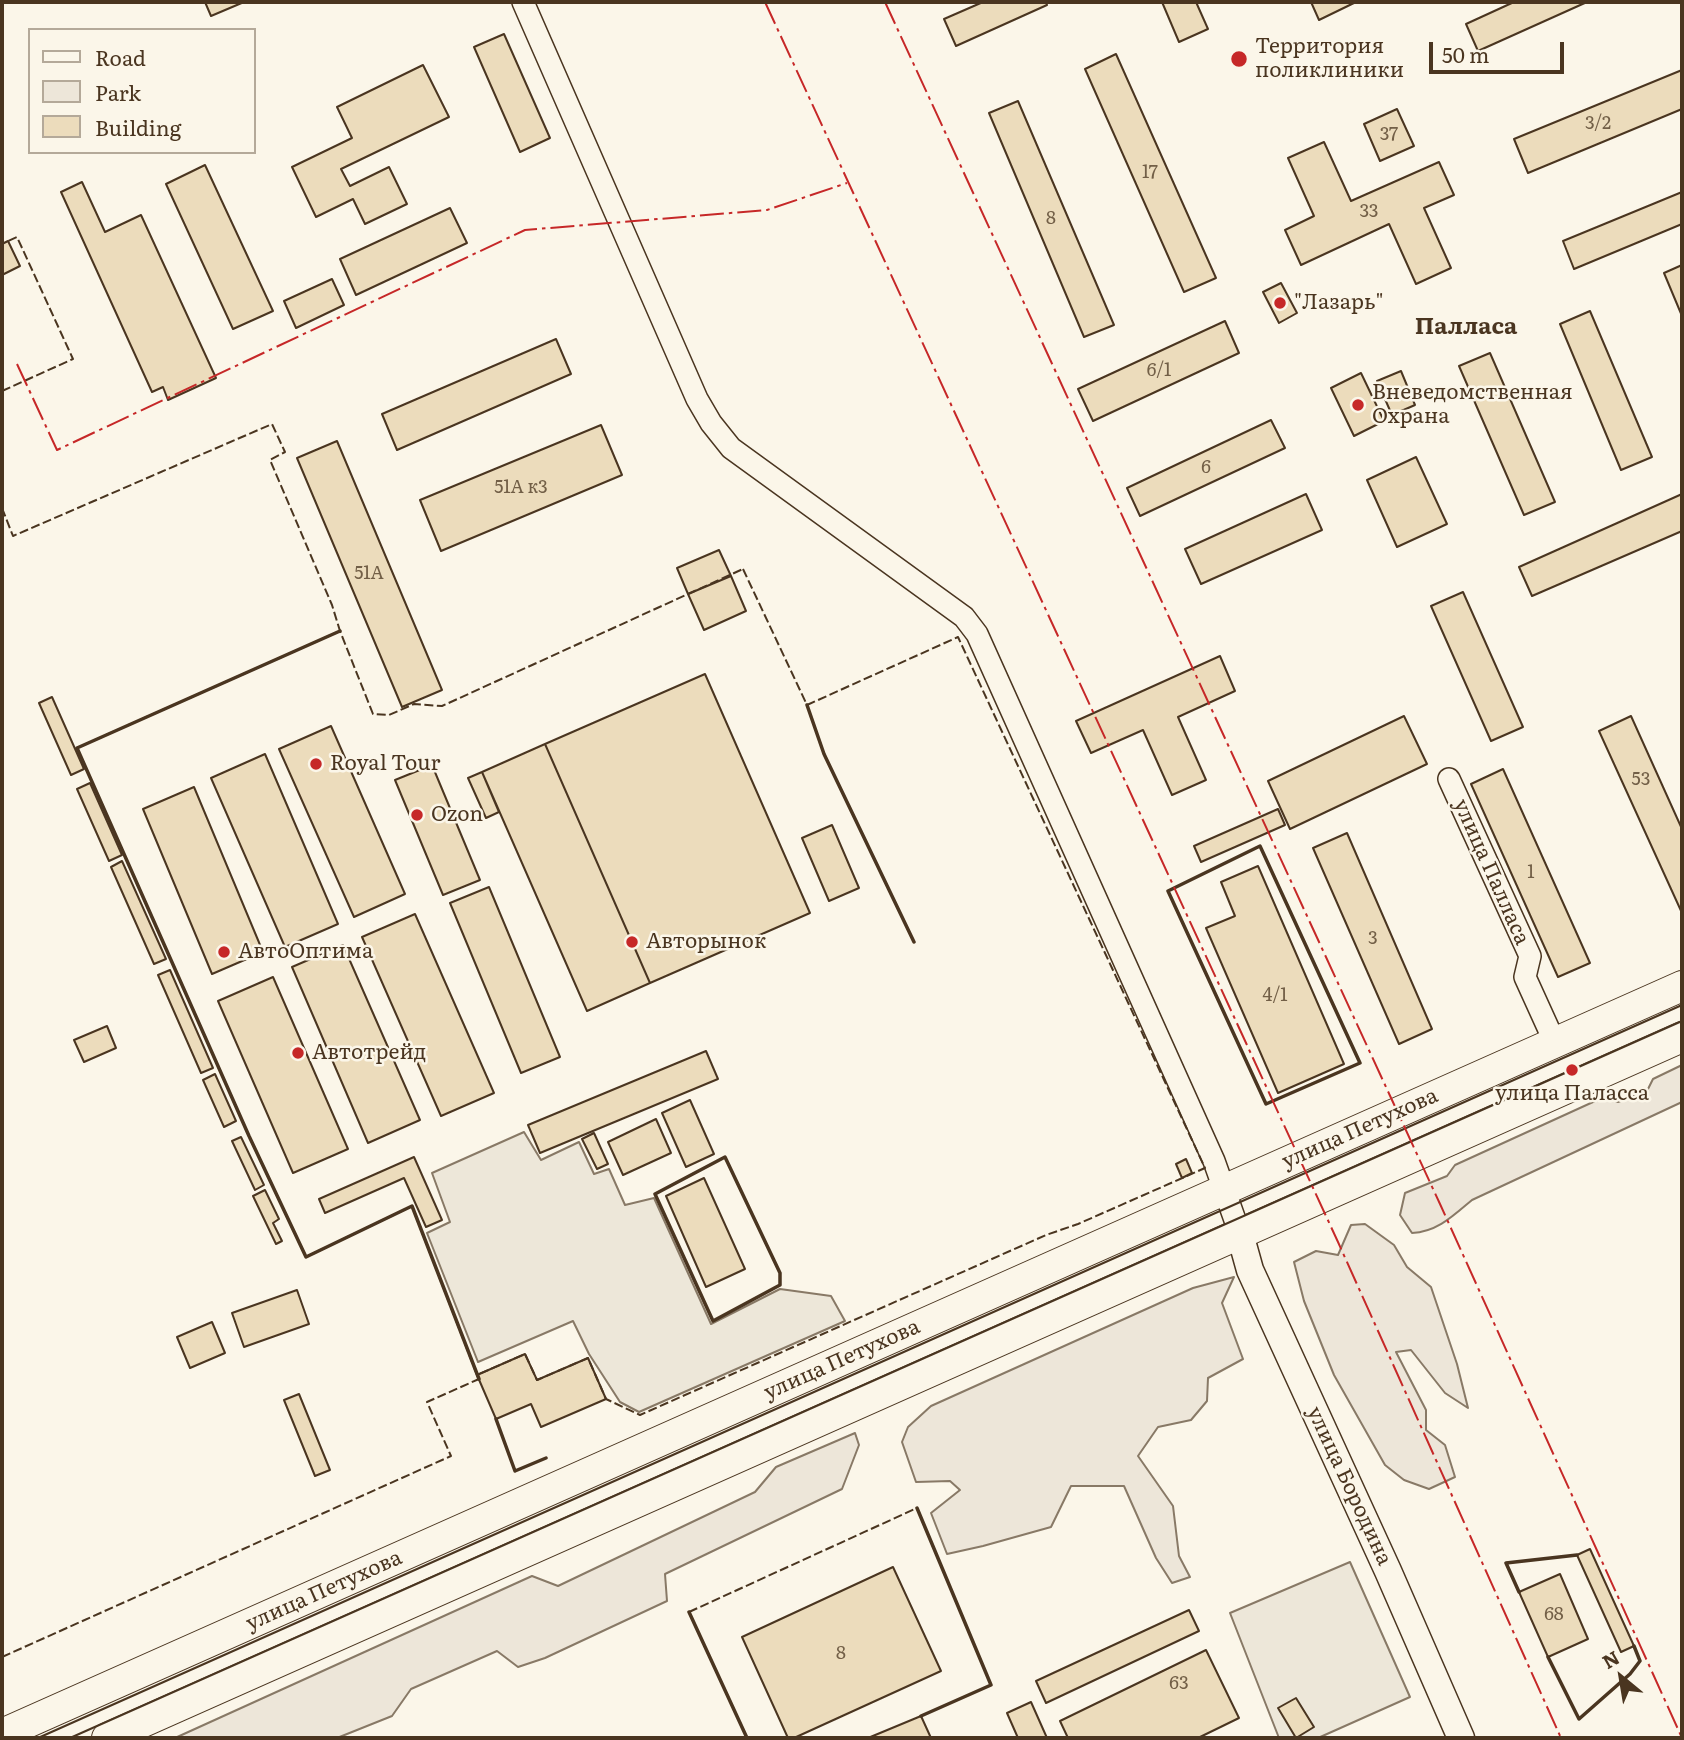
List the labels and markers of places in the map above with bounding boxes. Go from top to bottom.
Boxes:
place label: Территория поликлиники [1255,34,1404,84]
marker: Территория поликлиники [1229,49,1249,69]
place label: "Лазарь" [1294,290,1384,316]
marker: "Лазарь" [1272,295,1288,311]
place label: Вневедомственная Охрана [1372,380,1573,430]
marker: Вневедомственная Охрана [1350,397,1366,413]
place label: Royal Tour [330,751,440,777]
marker: Royal Tour [308,756,324,772]
place label: Ozon [431,802,483,828]
marker: Ozon [409,807,425,823]
place label: Авторынок [646,929,766,955]
marker: Авторынок [624,934,640,950]
place label: АвтоОптима [238,939,373,965]
marker: АвтоОптима [216,944,232,960]
place label: Автотрейд [312,1040,426,1066]
marker: Автотрейд [290,1045,306,1061]
marker: улица Паласса [1564,1062,1580,1078]
place label: улица Паласса [1495,1081,1649,1107]

